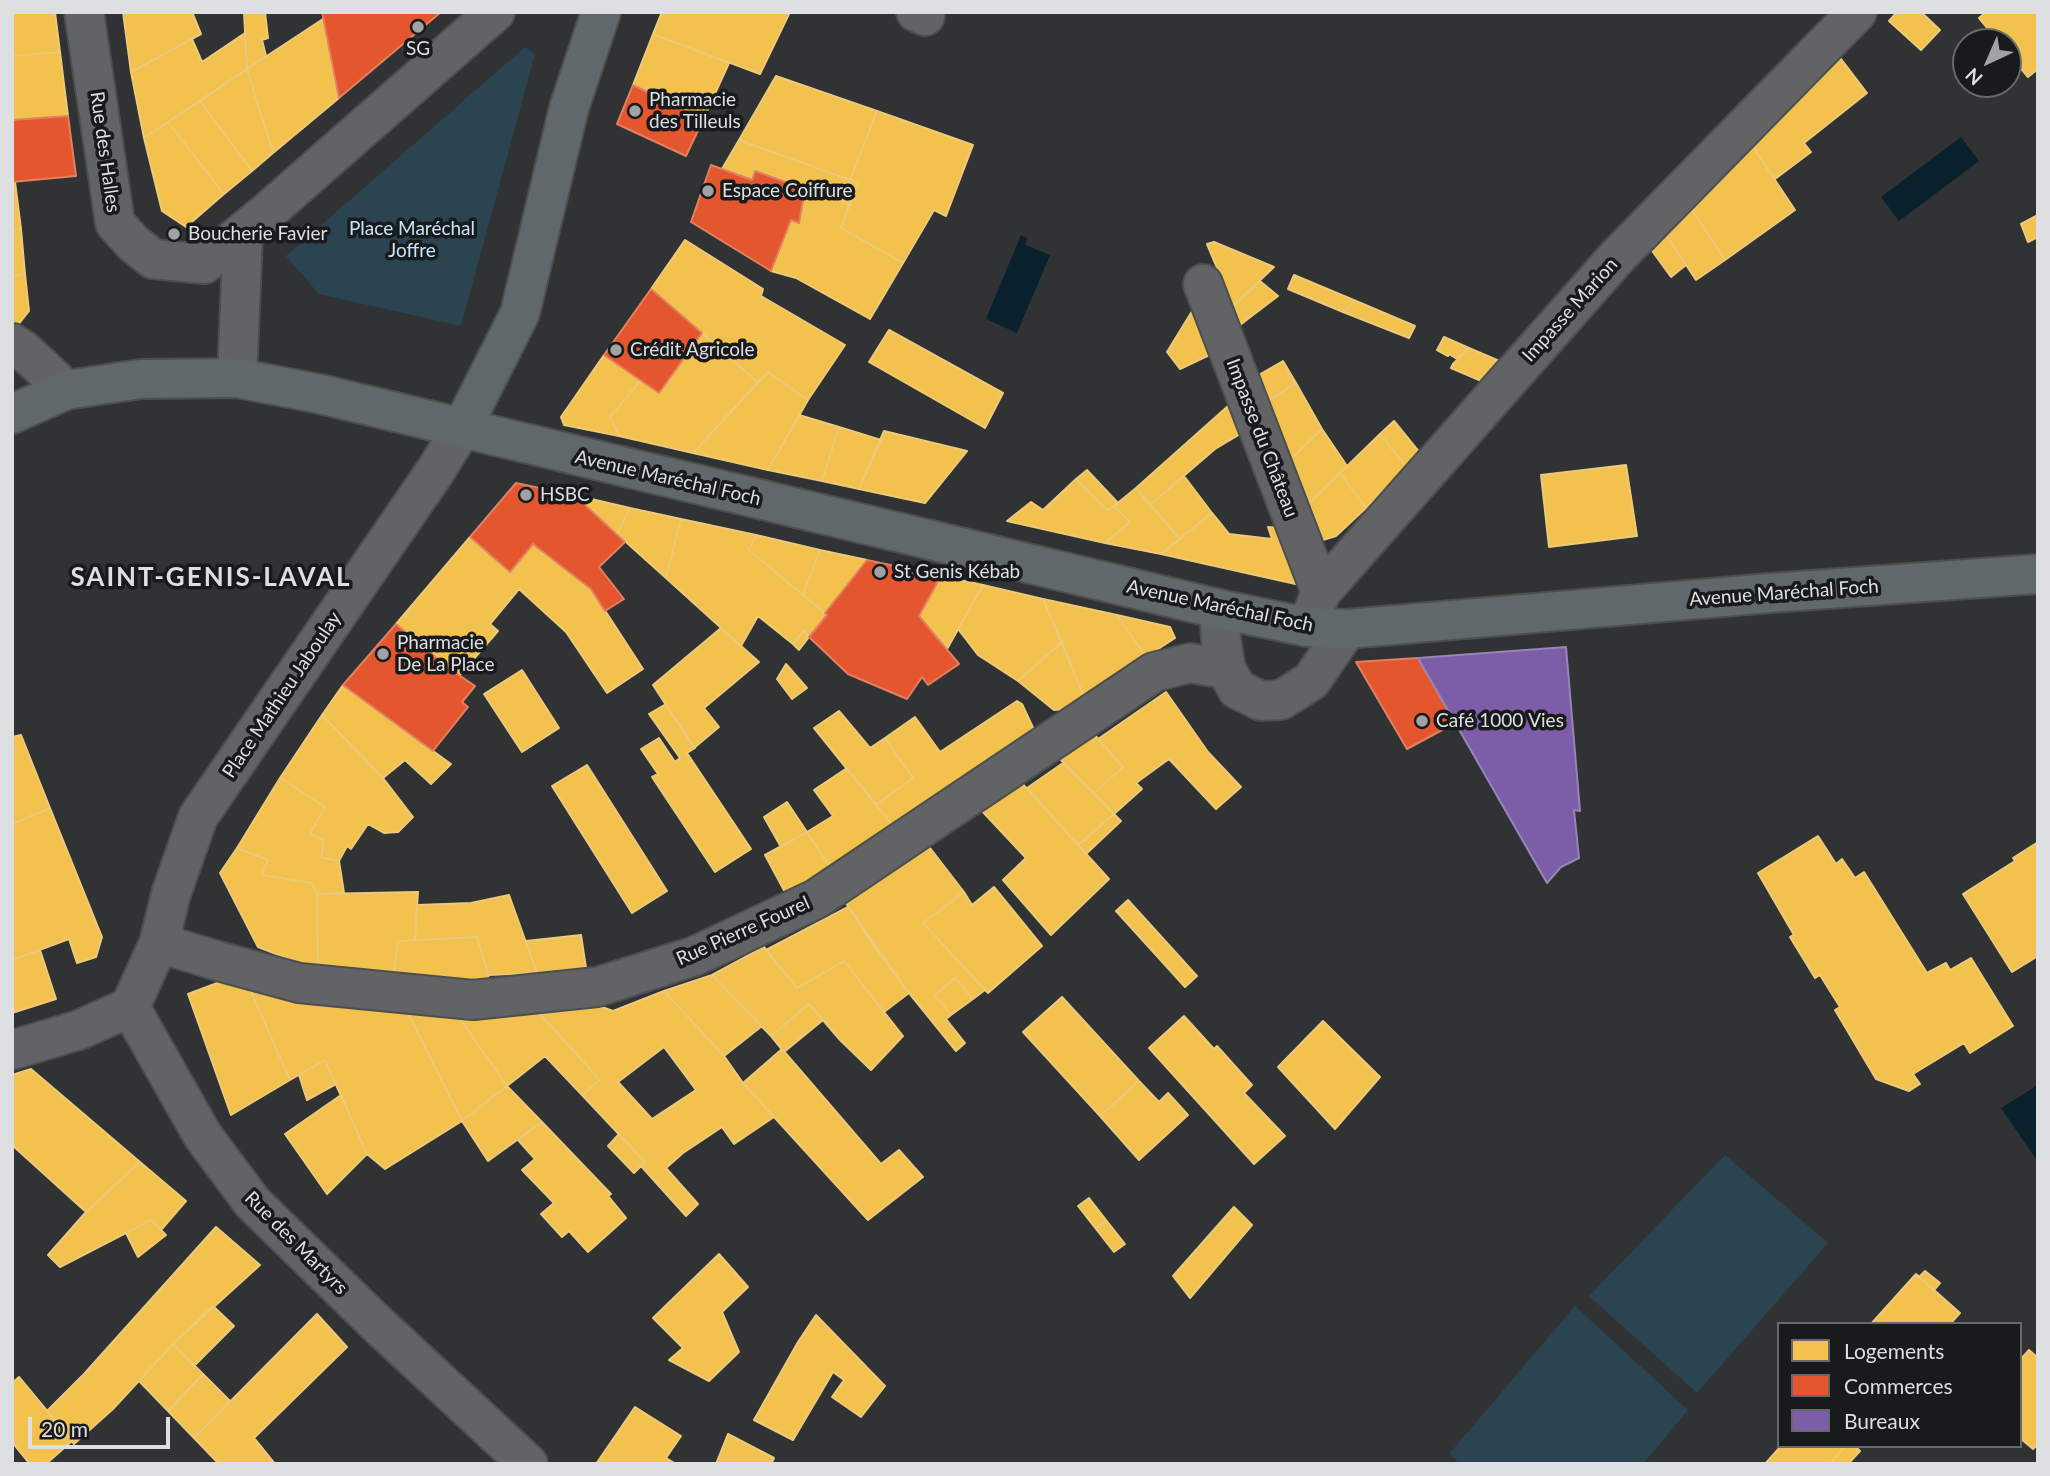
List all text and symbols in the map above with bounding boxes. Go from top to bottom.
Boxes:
marker: SG [410,19,426,35]
north arrow [1952,28,2022,98]
place label: SG [406,38,430,60]
text: N [1960,64,1987,90]
place label: Pharmacie des Tilleuls [649,89,741,133]
street label: Rue des Halles [85,90,125,214]
marker: Pharmacie des Tilleuls [627,103,643,119]
place label: Espace Coiffure [722,180,853,202]
marker: Espace Coiffure [700,183,716,199]
park label: Place Maréchal Joffre [349,218,475,262]
place label: Boucherie Favier [188,223,328,245]
marker: Boucherie Favier [166,226,182,242]
street label: Impasse Marion [1517,253,1623,367]
place label: Crédit Agricole [630,339,754,361]
marker: Crédit Agricole [608,342,624,358]
street label: Impasse du Château [1221,356,1303,520]
street label: Avenue Maréchal Foch [573,446,763,510]
place label: HSBC [540,484,590,506]
marker: HSBC [518,487,534,503]
place label: St Genis Kébab [894,561,1020,583]
district label: SAINT-GENIS-LAVAL [73,562,349,594]
marker: St Genis Kébab [872,564,888,580]
street label: Avenue Maréchal Foch [1125,575,1315,637]
street label: Avenue Maréchal Foch [1688,575,1880,611]
street label: Place Mathieu Jaboulay [218,607,346,783]
place label: Pharmacie De La Place [397,632,494,676]
marker: Pharmacie De La Place [375,646,391,662]
place label: Café 1000 Vies [1436,710,1564,732]
marker: Café 1000 Vies [1414,713,1430,729]
street label: Rue Pierre Fourel [673,891,813,971]
street label: Rue des Martyrs [240,1187,352,1299]
legend [1777,1322,2022,1448]
text: Logements [1844,1338,1944,1363]
text: Commerces [1844,1373,1953,1398]
scale bar [32,1402,173,1446]
text: Bureaux [1844,1408,1920,1433]
text: 20 m [41,1416,88,1441]

